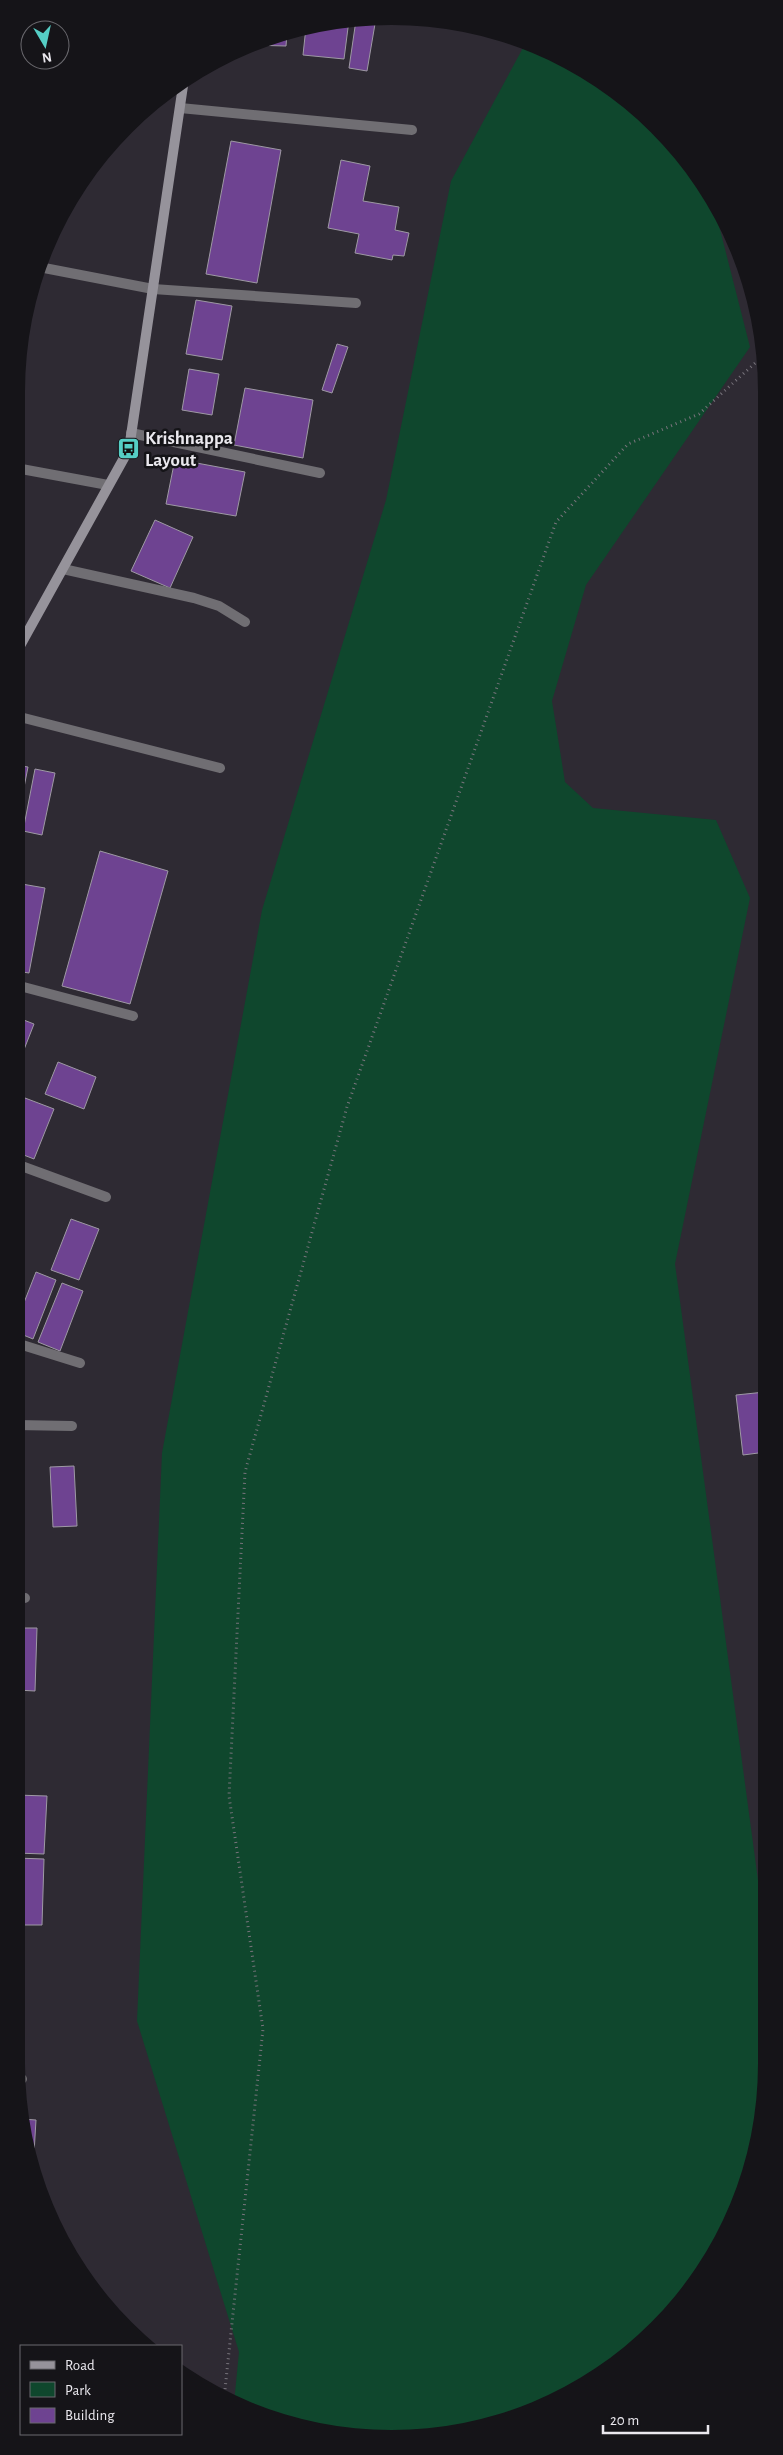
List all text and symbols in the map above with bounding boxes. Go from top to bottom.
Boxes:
north arrow [20,20,70,70]
text: N [41,49,53,65]
place label: Krishnappa Layout [145,429,233,470]
bus stop icon: Krishnappa Layout [117,437,141,461]
legend [20,2345,182,2435]
text: Road [65,2358,95,2373]
text: Park [65,2383,91,2398]
scale bar [603,2402,708,2434]
text: Building [65,2408,115,2423]
text: 20 m [610,2413,639,2428]

